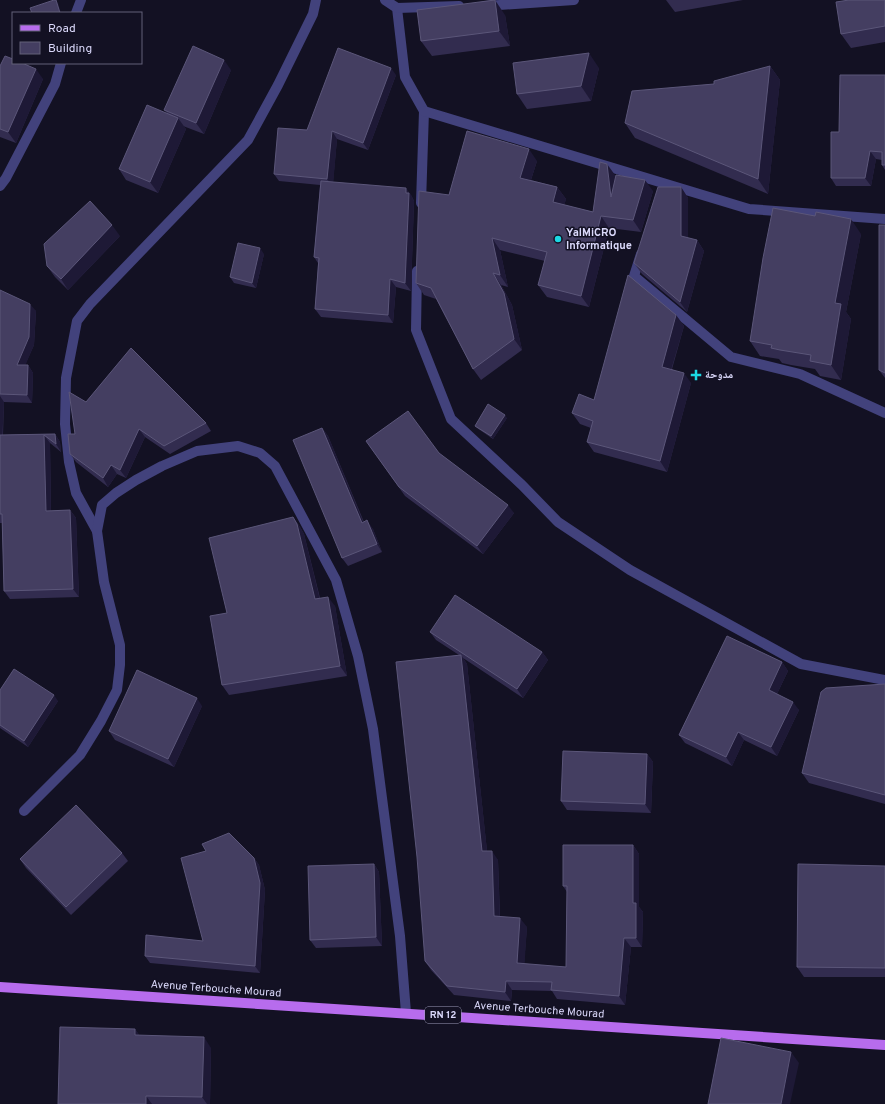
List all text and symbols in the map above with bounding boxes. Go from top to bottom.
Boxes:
legend [12,12,142,64]
text: Road [48,21,76,37]
text: Building [48,41,92,57]
place label: YalMiCRO Informatique [566,226,632,253]
marker: YalMiCRO Informatique [553,234,563,244]
place label: مدوحة [705,368,733,382]
marker: مدوحة [690,369,702,381]
street label: Avenue Terbouche Mourad [150,977,282,1001]
street label: Avenue Terbouche Mourad [473,998,605,1022]
road number: RN 12 [425,1007,461,1023]

